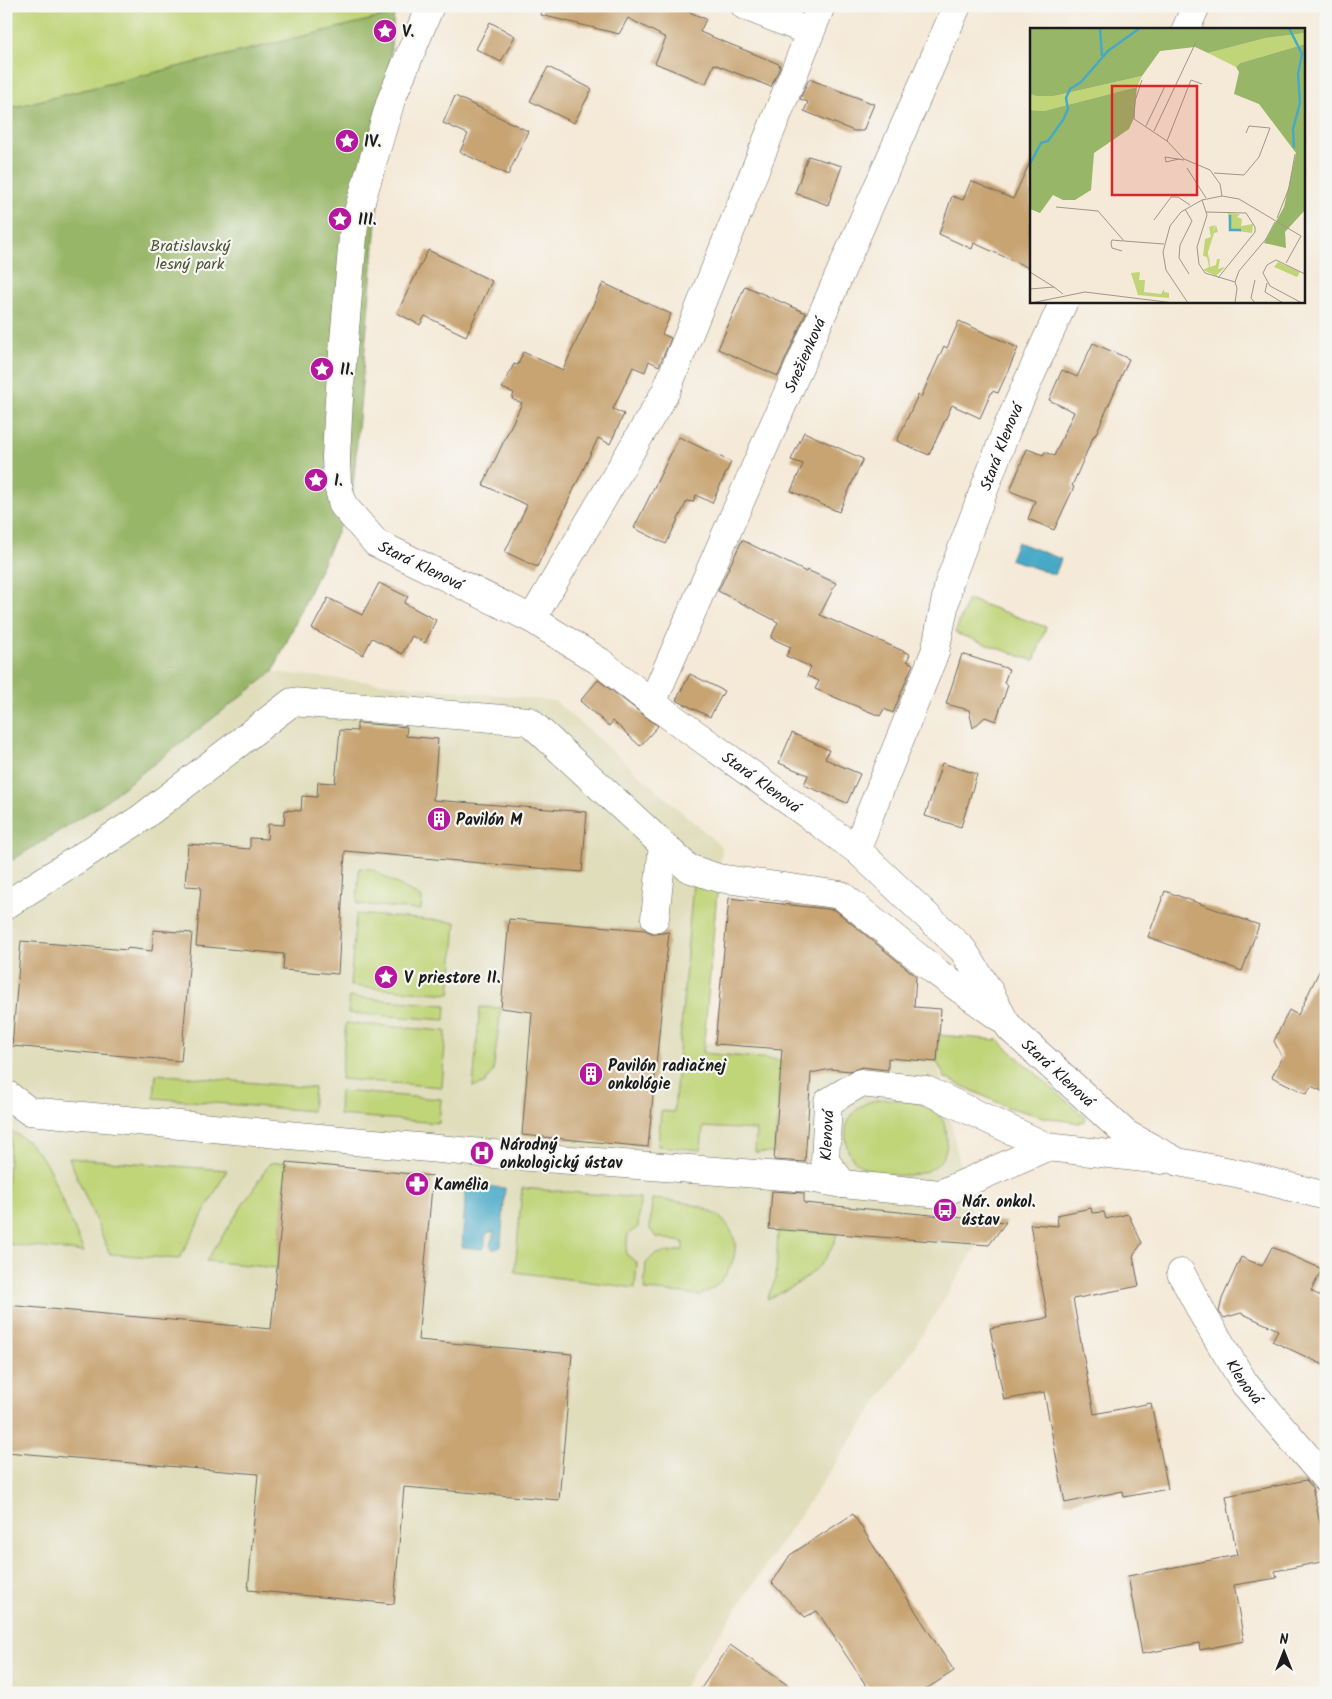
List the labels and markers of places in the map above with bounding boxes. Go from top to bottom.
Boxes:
place icon: V. [372,18,398,44]
place label: V. [402,20,415,45]
place icon: IV. [334,128,360,154]
place label: IV. [364,130,381,155]
place icon: III. [327,206,353,232]
place label: III. [358,208,377,233]
place icon: II. [309,356,335,382]
place label: II. [340,358,354,383]
place icon: I. [303,467,329,493]
place label: I. [334,469,343,494]
building icon: Pavilón M [426,806,452,832]
place label: Pavilón M [456,808,523,833]
place icon: V priestore II. [373,964,399,990]
place label: V priestore II. [404,966,501,991]
place label: Pavilón radiačnej onkológie [608,1054,727,1097]
building icon: Pavilón radiačnej onkológie [578,1061,604,1087]
place label: Národný onkologický ústav [500,1133,623,1176]
hospital icon: Národný onkologický ústav [469,1140,495,1166]
pharmacy icon: Kamélia [404,1171,430,1197]
place label: Kamélia [434,1173,489,1198]
place label: Nár. onkol. ústav [962,1190,1036,1233]
bus stop icon: Nár. onkol. ústav [932,1197,958,1223]

